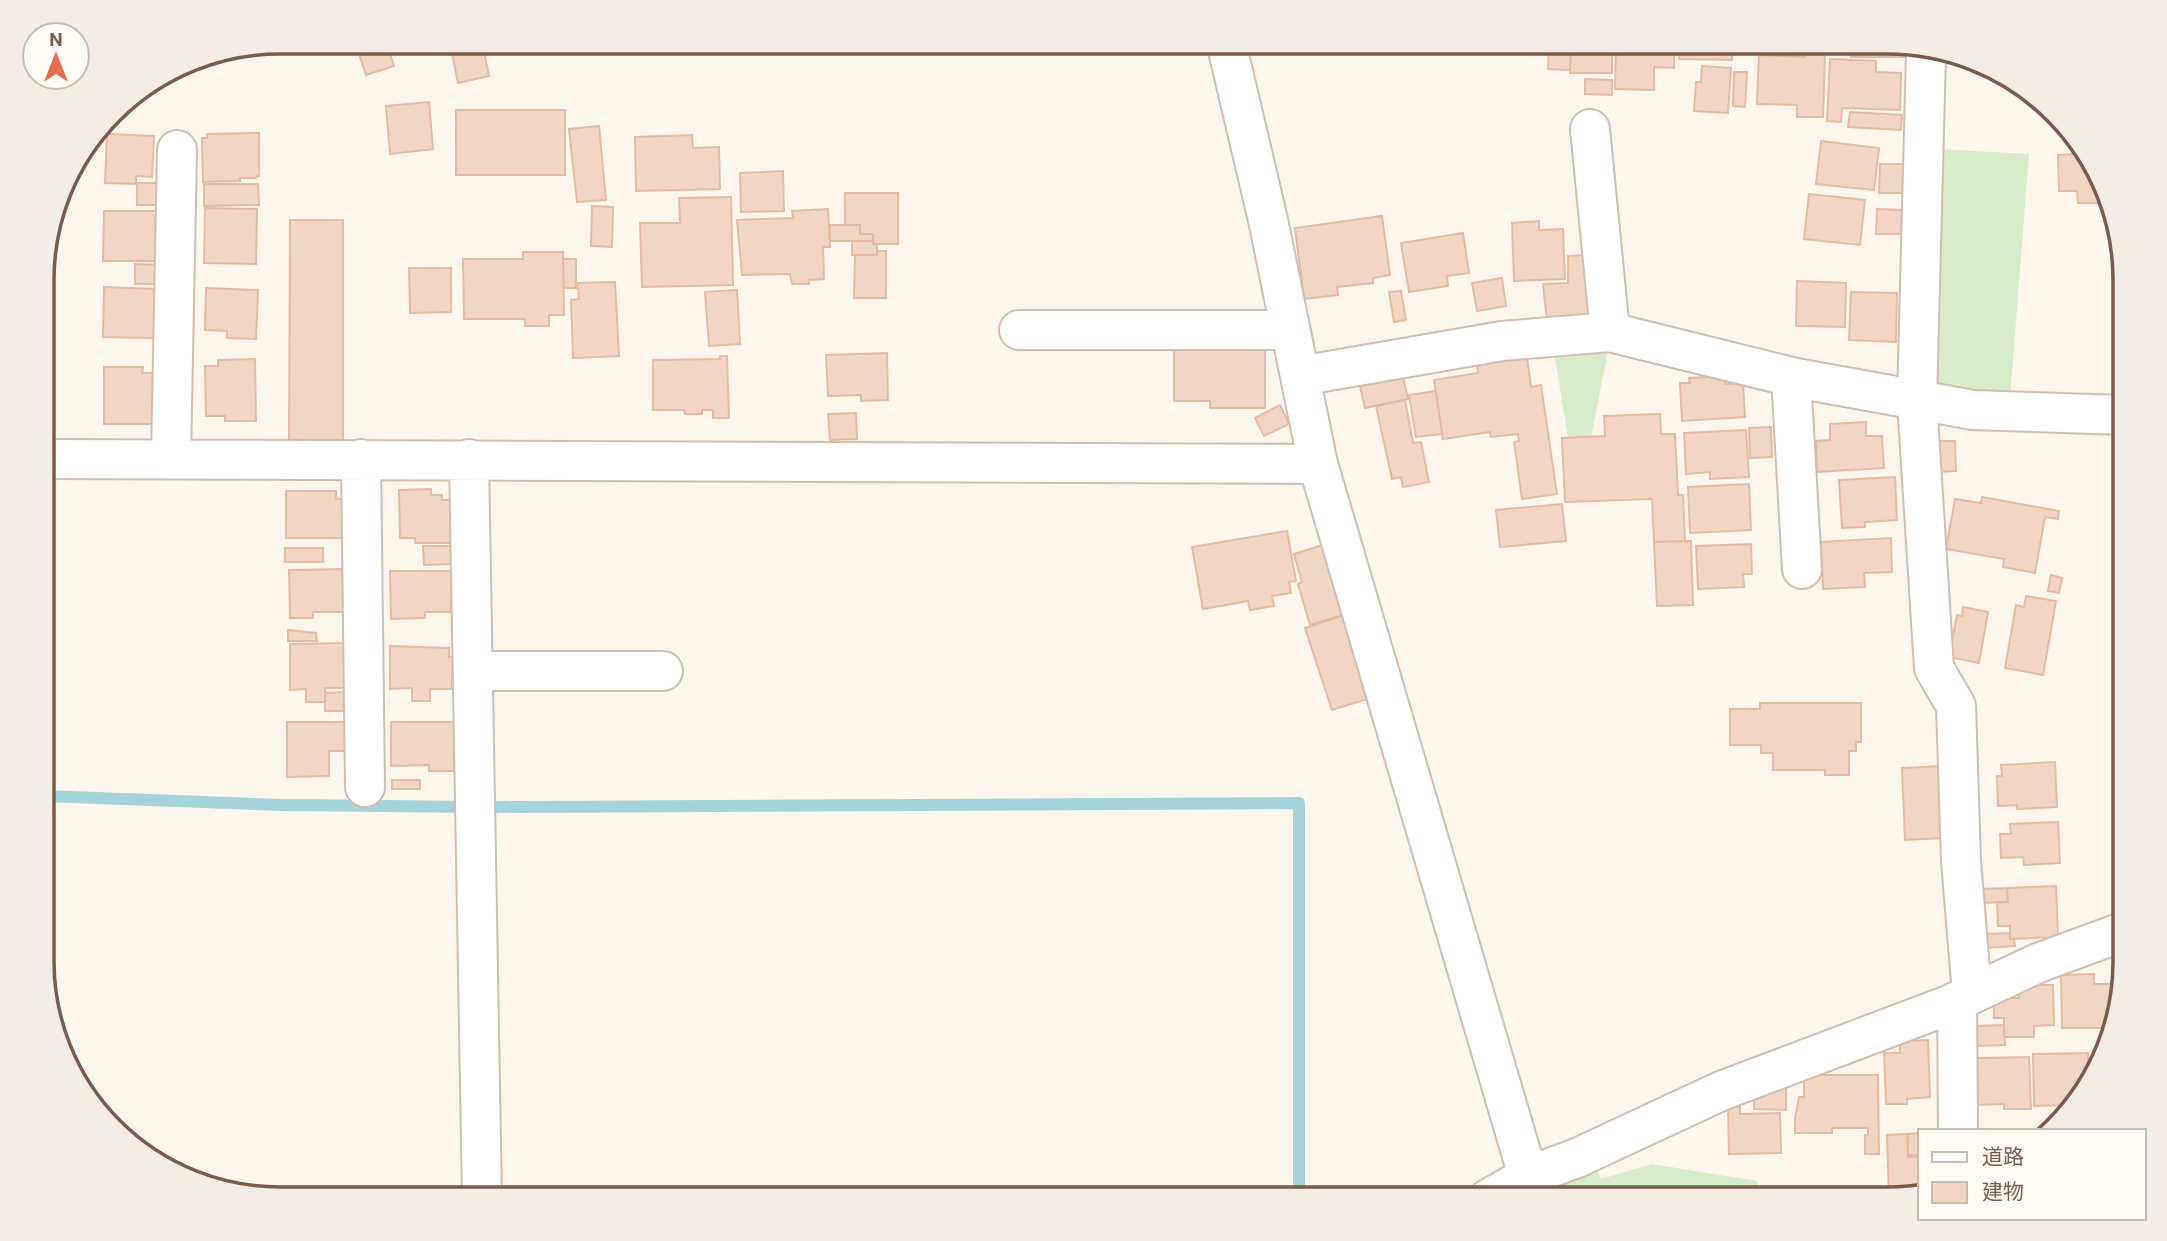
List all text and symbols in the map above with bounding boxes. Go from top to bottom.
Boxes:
north arrow [21,21,91,91]
text: N [49,28,63,51]
legend [1918,1129,2146,1220]
text: 道路 [1982,1145,2024,1169]
text: 建物 [1982,1180,2024,1204]

